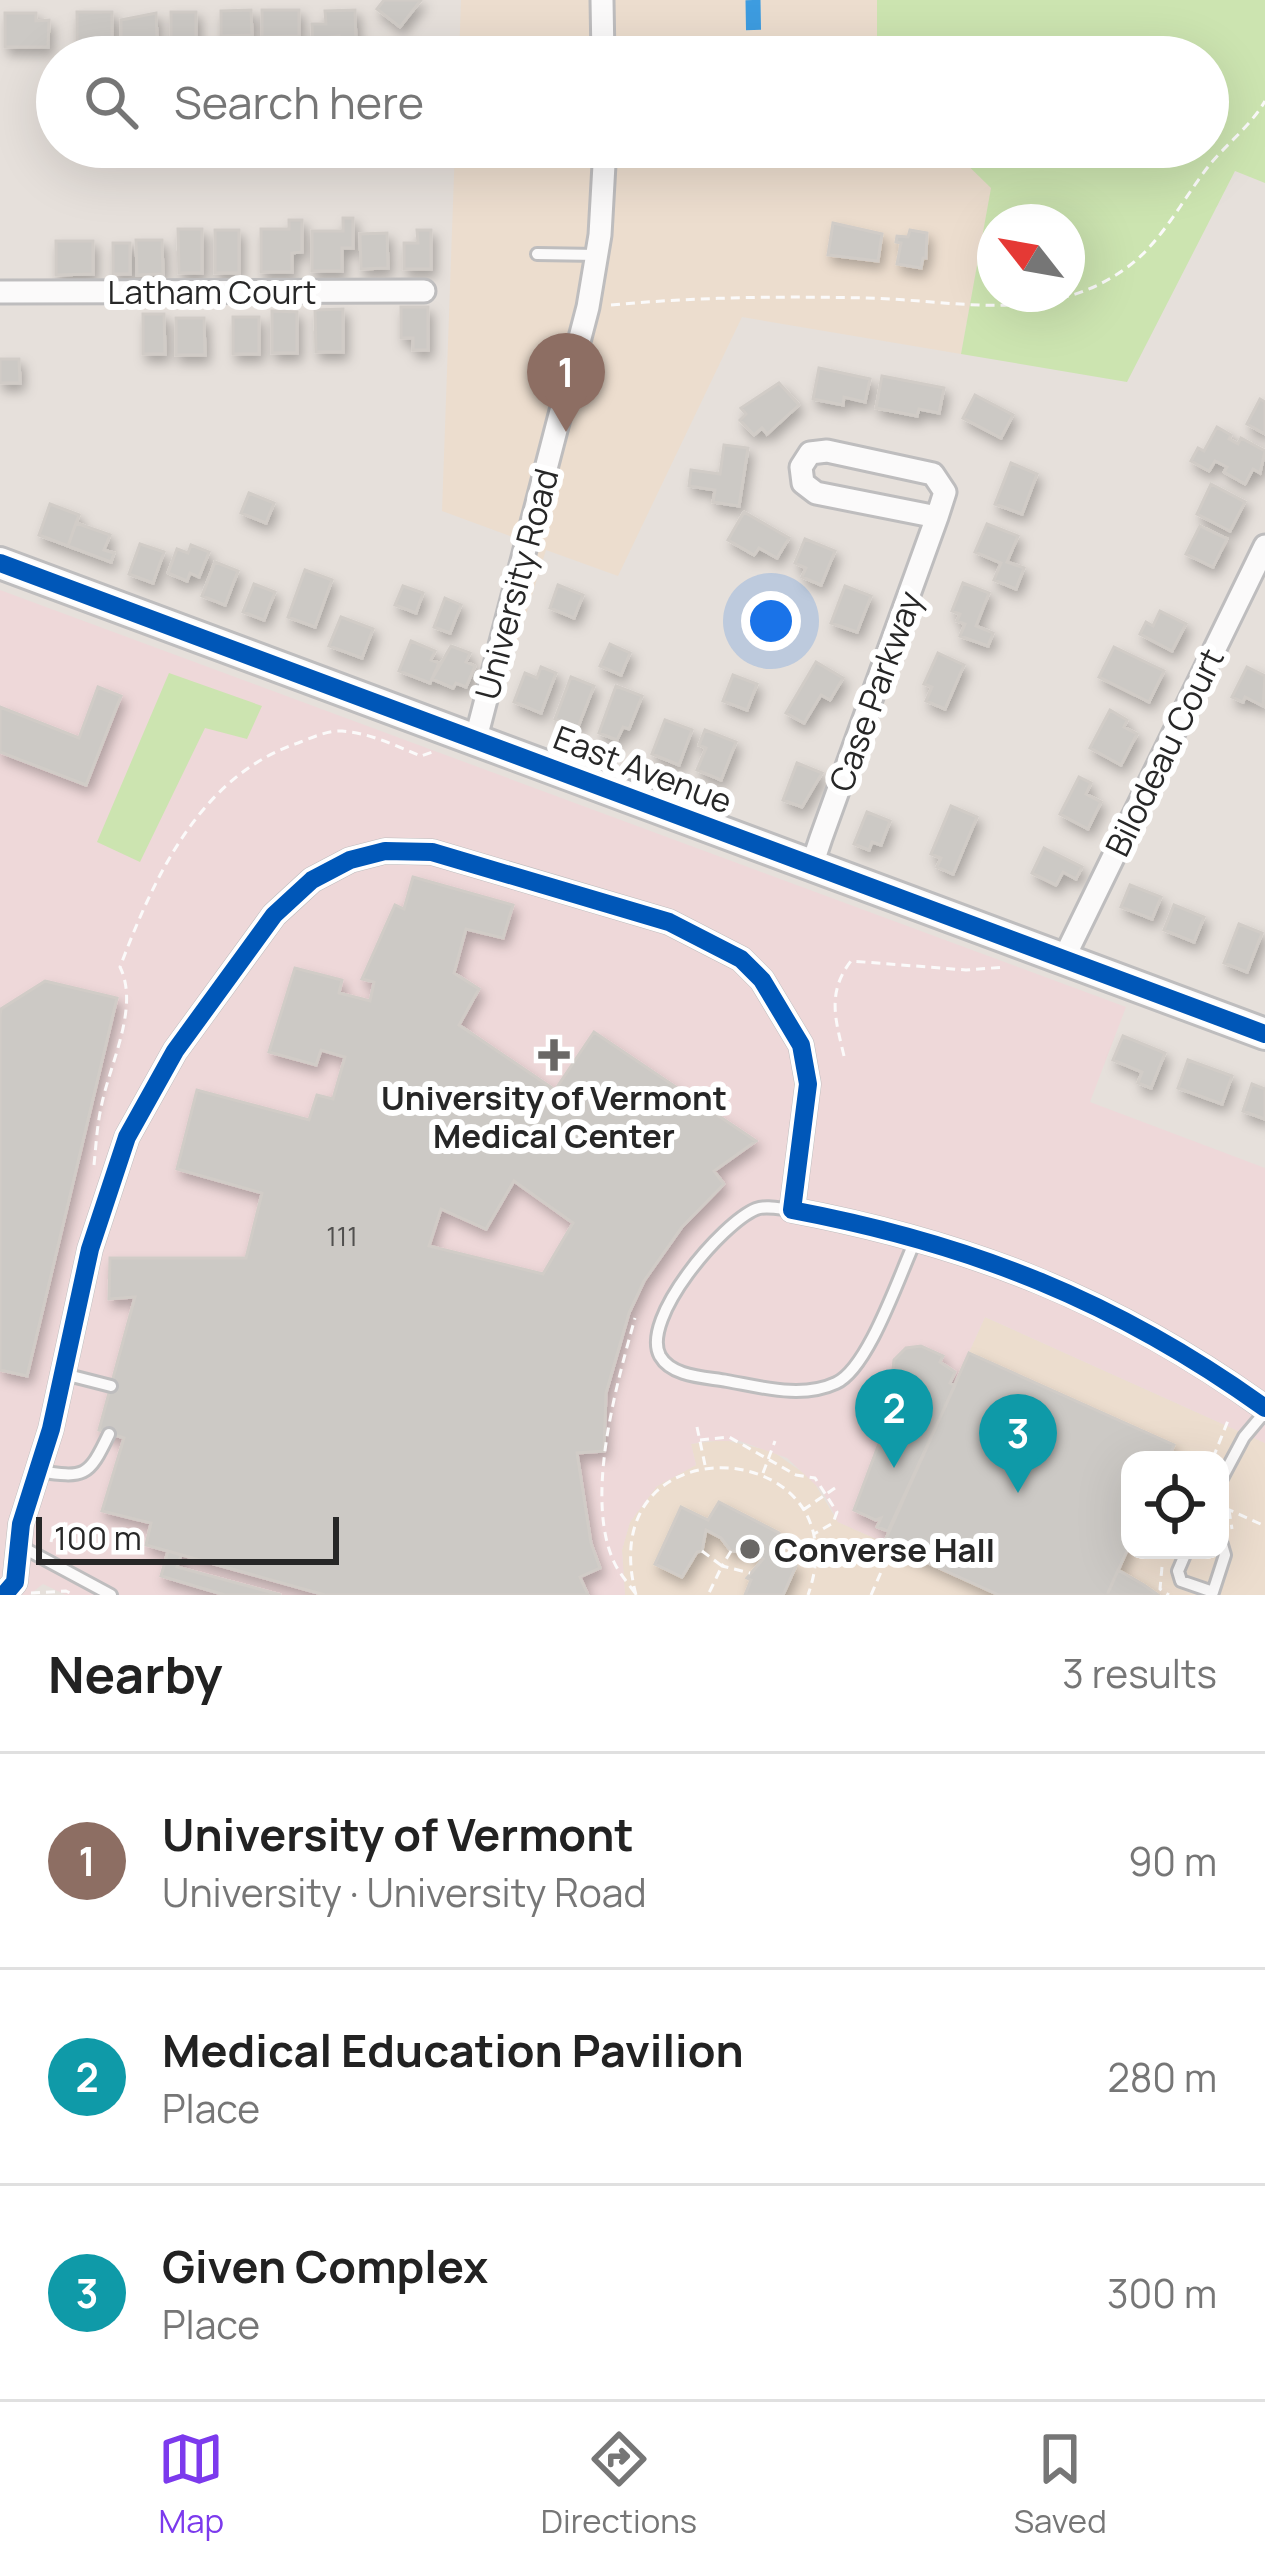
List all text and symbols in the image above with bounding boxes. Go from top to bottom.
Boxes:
search box [36,36,1229,168]
icon: search [78,69,144,135]
text: Search here [174,71,424,133]
north arrow [977,204,1085,312]
street label: Latham Court [108,269,316,314]
pin: 1 [527,333,605,432]
street label: University Road [464,464,568,704]
street label: Case Parkway [818,585,932,797]
your location [741,591,801,651]
street label: Bilodeau Court [1094,641,1234,863]
street label: East Avenue [548,714,738,824]
marker: University of Vermont Medical Center [538,1039,570,1071]
place label: University of Vermont Medical Center [381,1075,727,1158]
house number: 111 [326,1217,358,1254]
pin: 2 [855,1369,933,1468]
pin: 3 [979,1394,1057,1493]
map controls [1121,1451,1229,1559]
button: locate [1121,1451,1229,1559]
scale bar [36,1511,339,1564]
text: 100 m [54,1515,142,1560]
place label: Converse Hall [774,1527,995,1572]
marker: Converse Hall [737,1536,763,1562]
text: Nearby [48,1639,223,1708]
text: 3 results [1062,1646,1217,1700]
text: University of Vermont [162,1803,634,1865]
text: 1 [78,1834,96,1888]
text: 90 m [1128,1834,1217,1888]
text: University · University Road [162,1865,647,1919]
text: Medical Education Pavilion [162,2019,744,2081]
text: 2 [75,2050,99,2104]
text: 280 m [1107,2050,1217,2104]
text: Place [162,2081,260,2135]
text: Given Complex [162,2235,488,2297]
text: 3 [76,2266,98,2320]
text: 300 m [1107,2266,1217,2320]
text: Place [162,2297,260,2351]
tab: Map [158,2426,224,2543]
tab: Directions [541,2426,697,2543]
tab: Saved [1014,2426,1107,2543]

